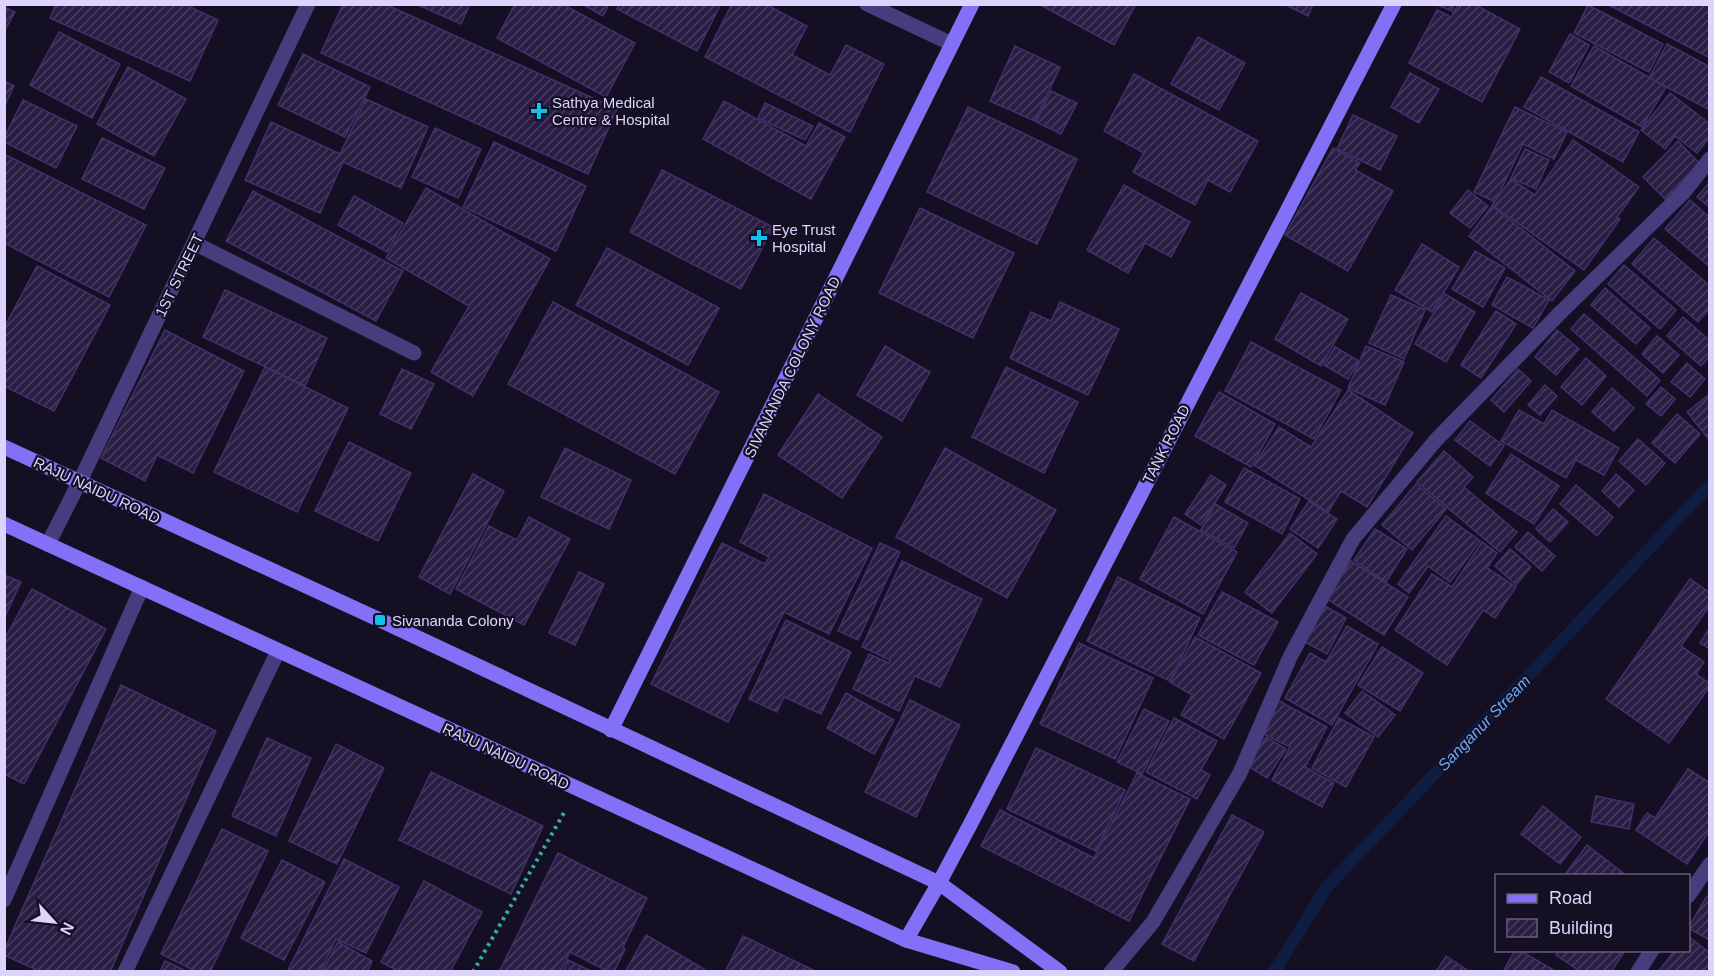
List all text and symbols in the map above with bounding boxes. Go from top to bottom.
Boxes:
place label: Sathya Medical Centre & Hospital [552,94,670,128]
marker: Sathya Medical Centre & Hospital [530,102,548,120]
place label: Eye Trust Hospital [772,221,836,255]
marker: Eye Trust Hospital [750,229,768,247]
street label: 1ST STREET [152,231,206,319]
street label: SIVANANDA COLONY ROAD [741,273,843,460]
street label: TANK ROAD [1139,402,1193,486]
street label: RAJU NAIDU ROAD [31,453,163,527]
place label: Sivananda Colony [392,612,514,629]
marker: Sivananda Colony [373,613,387,627]
water label: Sanganur Stream [1434,672,1534,774]
street label: RAJU NAIDU ROAD [440,719,572,793]
legend [1495,874,1690,952]
text: Road [1549,888,1592,908]
north arrow [24,892,84,952]
text: Building [1549,918,1613,938]
text: N [57,920,77,938]

